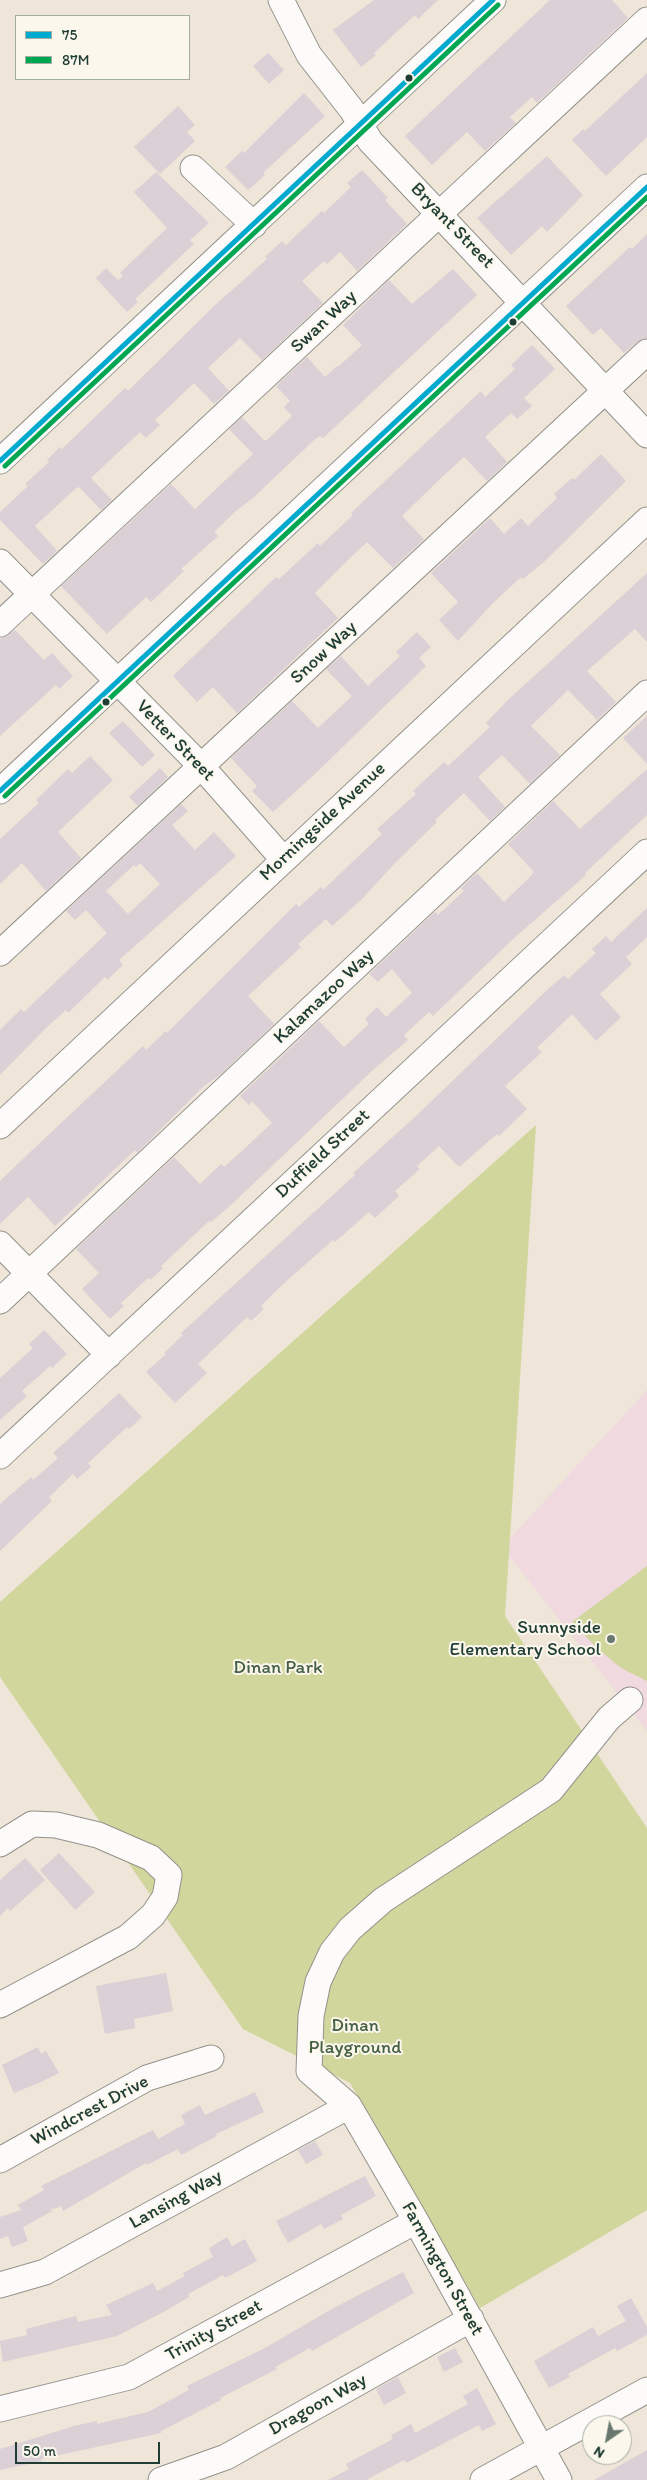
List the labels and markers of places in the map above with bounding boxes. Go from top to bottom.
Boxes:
unlabelled marker [404,73,414,83]
unlabelled marker [508,317,518,327]
unlabelled marker [101,697,111,707]
place label: Sunnyside Elementary School [449,1617,601,1661]
marker: Sunnyside Elementary School [605,1633,617,1645]

